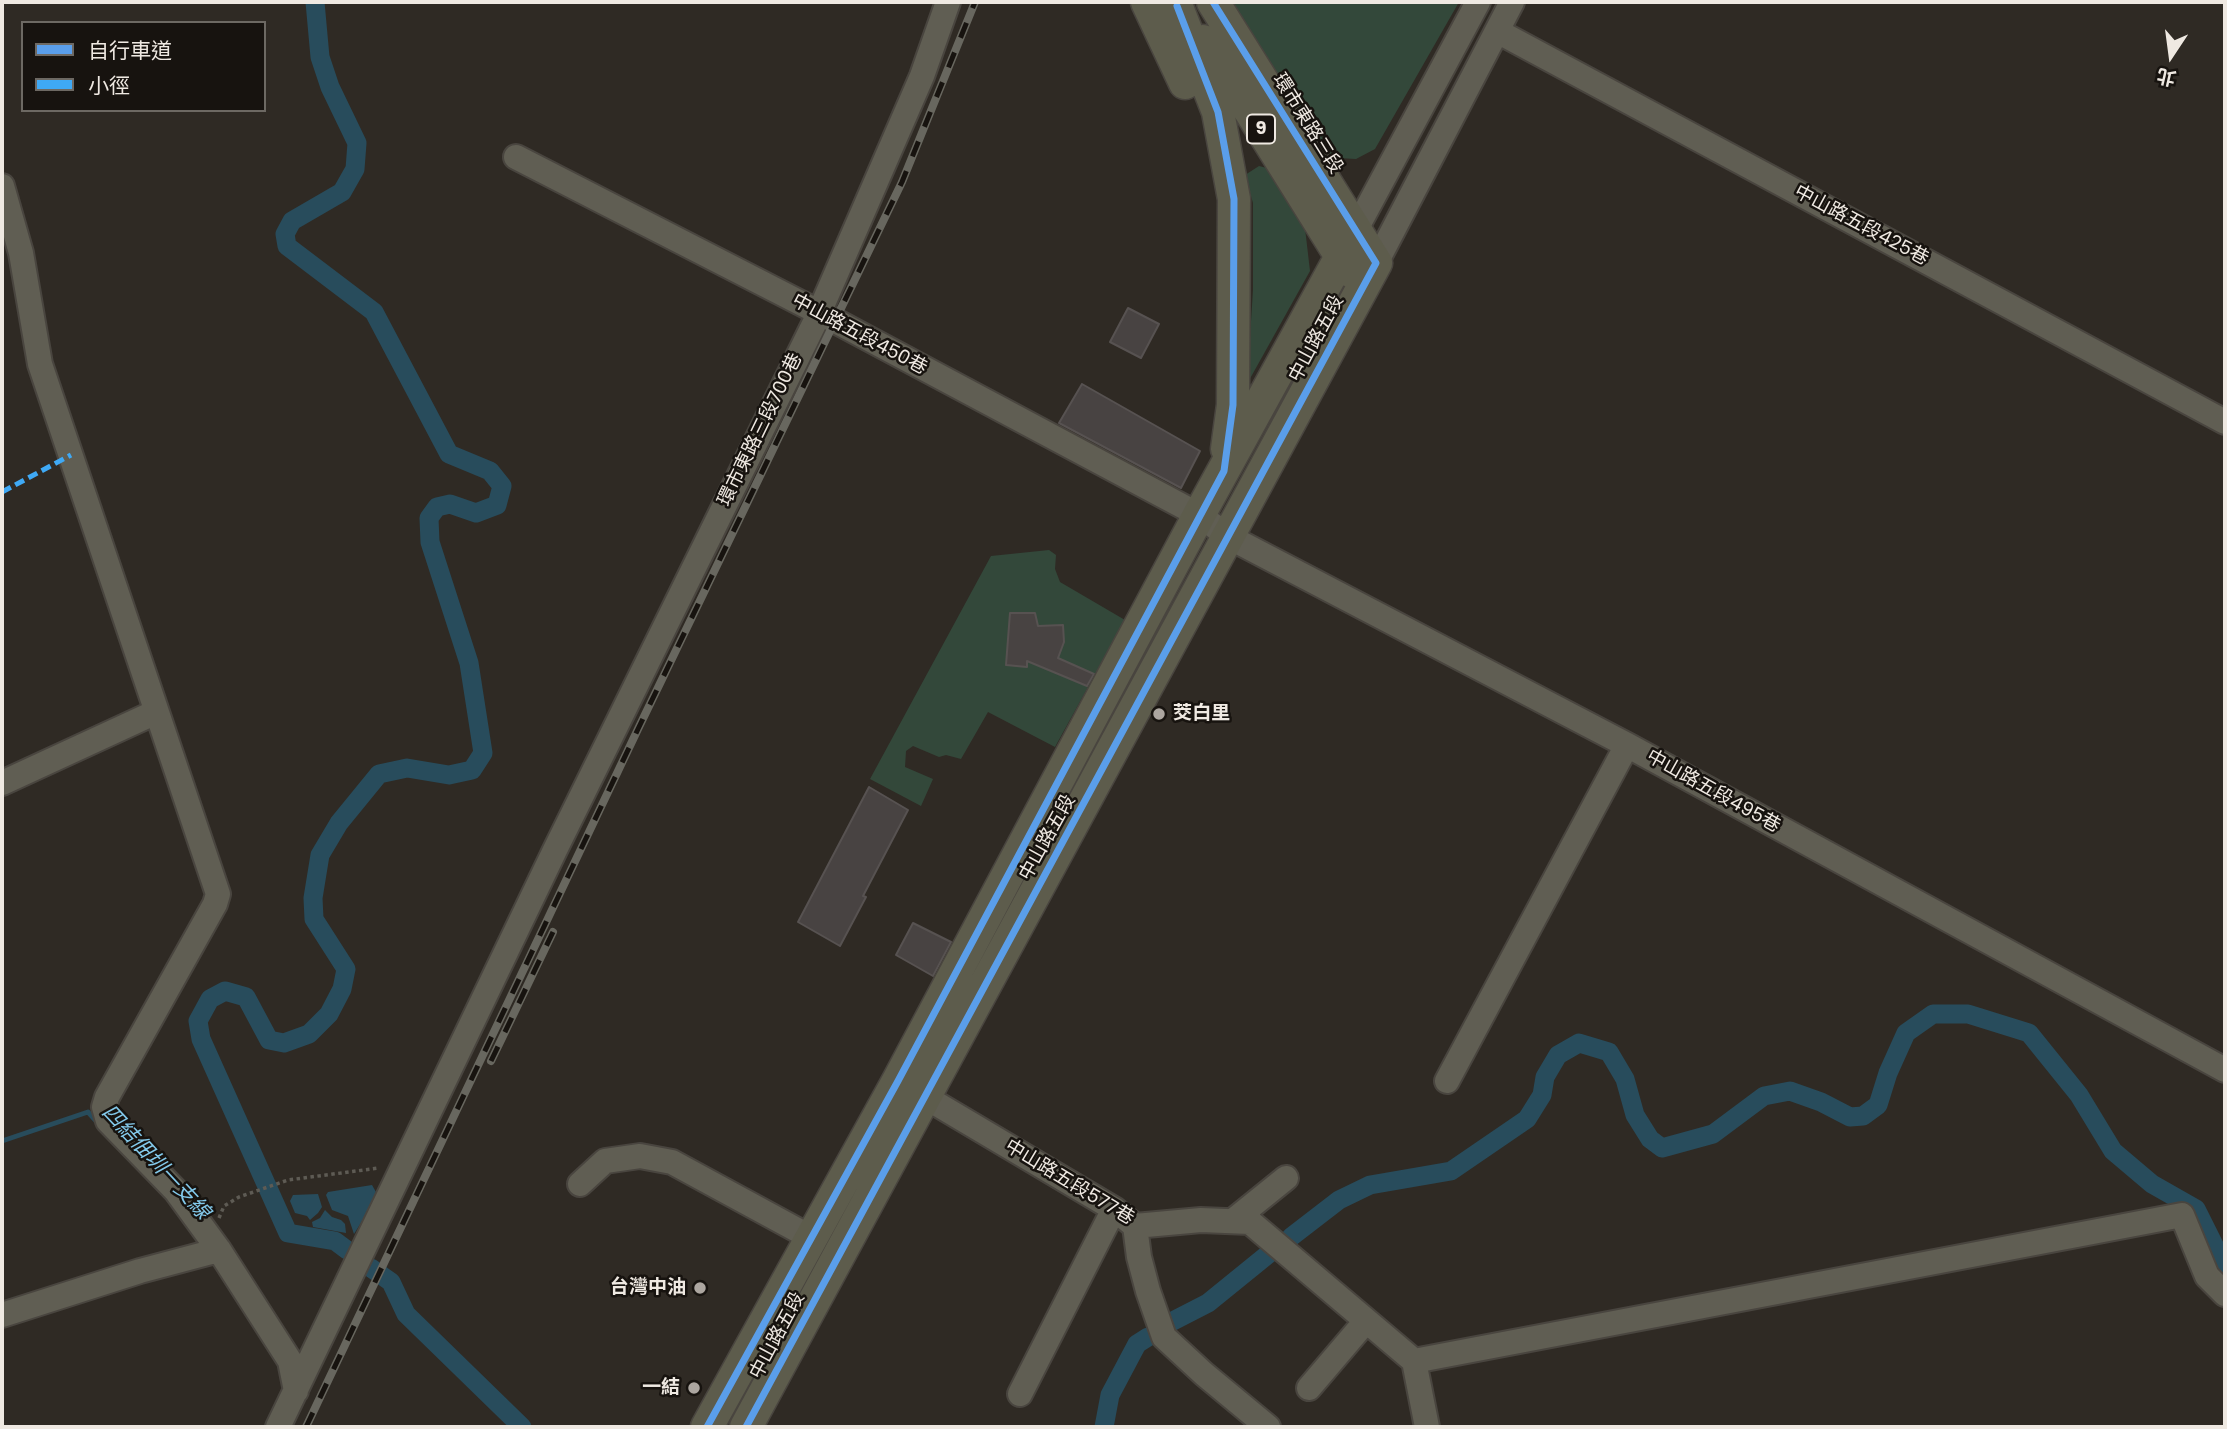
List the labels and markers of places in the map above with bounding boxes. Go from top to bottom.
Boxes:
place label: 茭白里 [1173,703,1230,725]
marker: 茭白里 [1151,706,1167,722]
place label: 台灣中油 [610,1277,686,1299]
marker: 台灣中油 [692,1280,708,1296]
place label: 一結 [642,1377,680,1399]
marker: 一結 [686,1380,702,1396]

